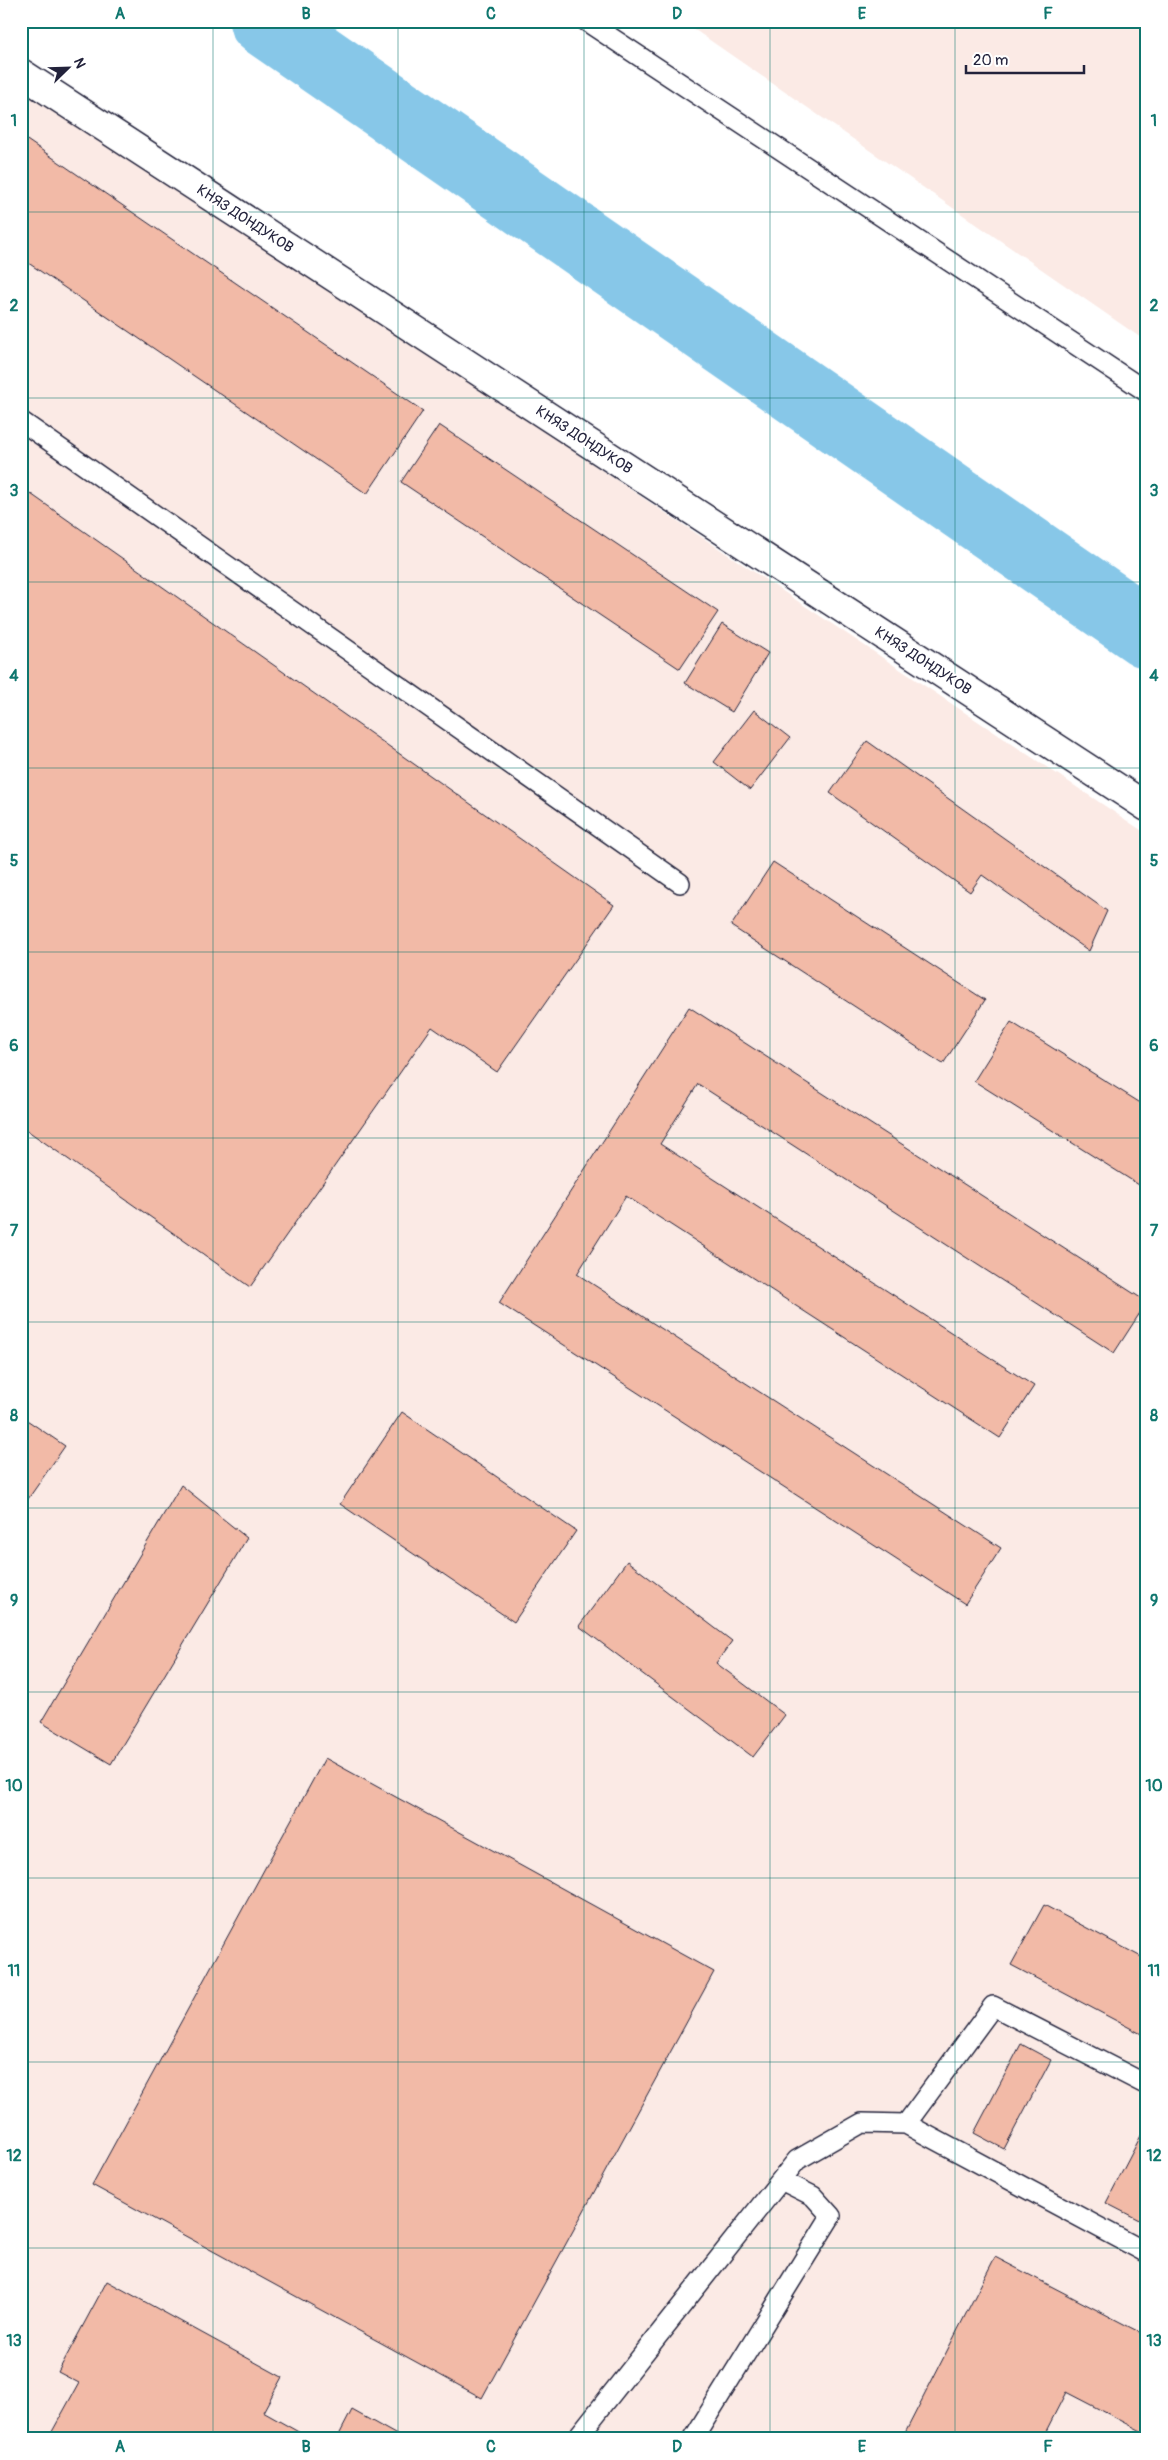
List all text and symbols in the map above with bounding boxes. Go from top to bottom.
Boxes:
text: A [115,4,126,24]
text: B [301,4,311,24]
text: C [486,4,496,24]
text: D [672,4,682,24]
text: E [858,4,867,24]
text: F [1043,4,1053,24]
north arrow [42,42,92,92]
scale bar [966,42,1083,74]
text: 20 m [973,51,1008,70]
text: N [70,55,89,71]
text: 1 [11,111,17,131]
text: 1 [1151,111,1157,131]
street label: КНЯЗ ДОНДУКОВ [193,181,297,257]
text: 2 [10,296,19,316]
text: 2 [1150,296,1159,316]
street label: КНЯЗ ДОНДУКОВ [532,402,636,478]
text: 3 [10,481,19,501]
text: 3 [1150,481,1159,501]
street label: КНЯЗ ДОНДУКОВ [871,623,975,699]
text: 4 [9,666,19,686]
text: 4 [1149,666,1159,686]
text: 5 [10,851,19,871]
text: 5 [1150,851,1159,871]
text: 6 [9,1036,19,1056]
text: 6 [1149,1036,1159,1056]
text: 7 [10,1221,19,1241]
text: 7 [1150,1221,1159,1241]
text: 8 [10,1406,18,1426]
text: 8 [1150,1406,1158,1426]
text: 9 [10,1591,18,1611]
text: 9 [1150,1591,1158,1611]
text: 10 [5,1776,23,1796]
text: 10 [1145,1776,1163,1796]
text: 11 [8,1961,20,1981]
text: 11 [1148,1961,1160,1981]
text: 12 [6,2146,22,2166]
text: 12 [1146,2146,1162,2166]
text: 13 [6,2331,22,2351]
text: 13 [1146,2331,1162,2351]
text: A [115,2437,126,2457]
text: B [301,2437,311,2457]
text: C [486,2437,496,2457]
text: D [672,2437,682,2457]
text: E [858,2437,867,2457]
text: F [1043,2437,1053,2457]

